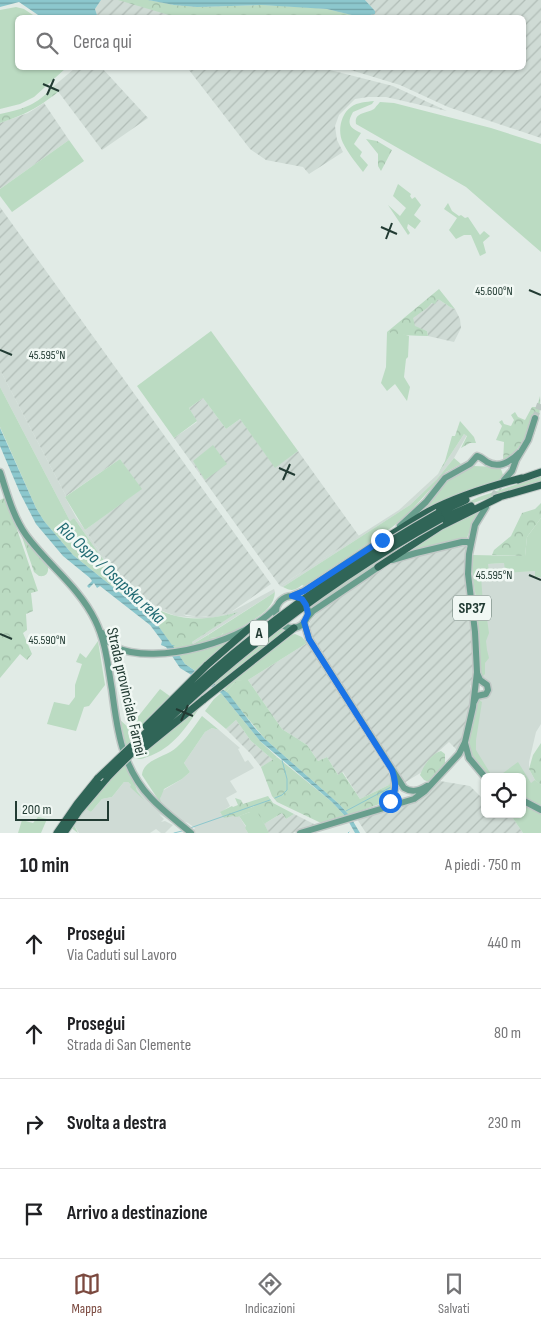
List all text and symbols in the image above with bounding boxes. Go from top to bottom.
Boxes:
search box [15,15,526,70]
icon: search [33,29,61,57]
text: Cerca qui [73,31,132,54]
text: 45.600°N [475,284,513,299]
text: 45.595°N [29,348,65,363]
water label: Rio Ospo / Osapska reka [53,518,170,629]
route end [371,529,394,552]
text: 45.595°N [476,568,512,583]
road number: SP37 [453,596,491,620]
road number: A [250,620,268,646]
street label: Strada provinciale Farnei [102,626,150,758]
text: 45.590°N [28,633,66,648]
map controls [481,773,526,818]
button: locate [481,773,526,818]
route start [379,790,402,813]
scale bar [15,798,109,821]
text: 200 m [22,801,51,818]
text: 10 min [20,853,69,878]
text: A piedi · 750 m [445,856,521,875]
text: Prosegui [67,923,125,946]
icon: ahead [20,930,48,958]
text: 440 m [488,934,521,953]
text: Via Caduti sul Lavoro [67,946,177,965]
text: Prosegui [67,1013,125,1036]
icon: ahead [20,1020,48,1048]
text: 80 m [494,1024,521,1043]
text: Strada di San Clemente [67,1036,191,1055]
icon: right [20,1110,48,1138]
text: Svolta a destra [67,1112,167,1135]
text: 230 m [488,1114,521,1133]
icon: arrive [20,1200,48,1228]
text: Arrivo a destinazione [67,1202,208,1225]
tab: Mappa [71,1270,102,1317]
tab: Indicazioni [245,1270,295,1317]
tab: Salvati [438,1270,470,1317]

